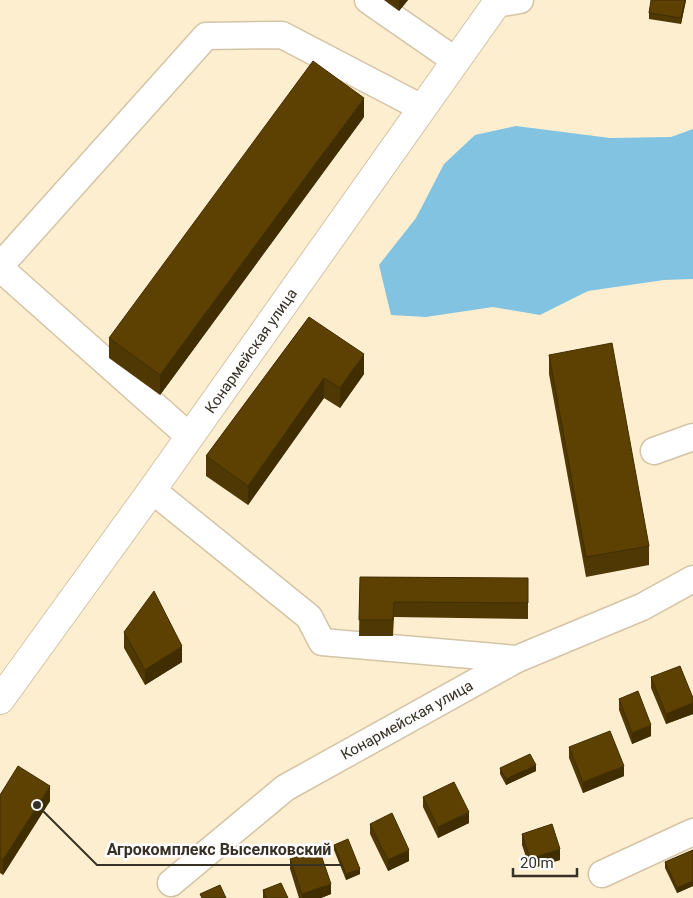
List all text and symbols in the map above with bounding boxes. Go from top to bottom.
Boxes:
street label: Конармейская улица [201,285,301,417]
street label: Конармейская улица [338,676,476,764]
callout: Агрокомплекс Выселковский [97,834,342,865]
text: Агрокомплекс Выселковский [107,840,331,859]
scale bar [513,846,577,878]
text: 20 m [520,854,554,872]

